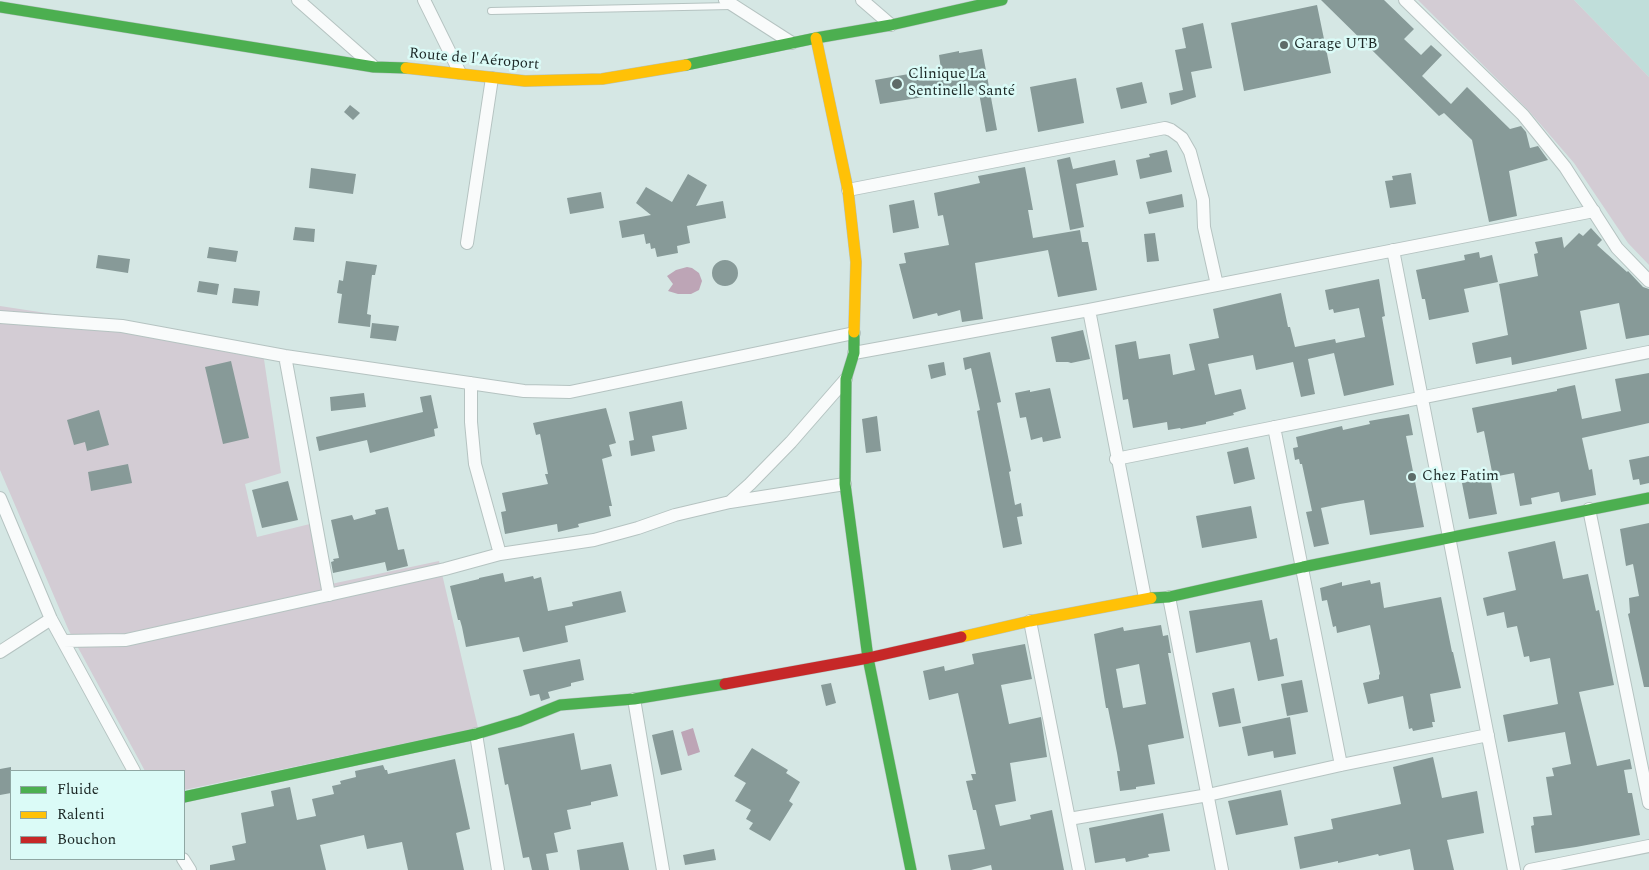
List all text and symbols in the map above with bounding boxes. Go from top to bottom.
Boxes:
place label: Garage UTB [1294,36,1377,54]
marker: Garage UTB [1278,39,1290,51]
street label: Route de l'Aéroport [408,45,540,75]
place label: Clinique La Sentinelle Santé [908,66,1015,101]
marker: Clinique La Sentinelle Santé [890,77,904,91]
place label: Chez Fatim [1422,468,1499,486]
marker: Chez Fatim [1406,471,1418,483]
legend [10,770,185,860]
text: Fluide [57,778,99,801]
text: Ralenti [57,803,105,826]
text: Bouchon [57,828,116,851]

